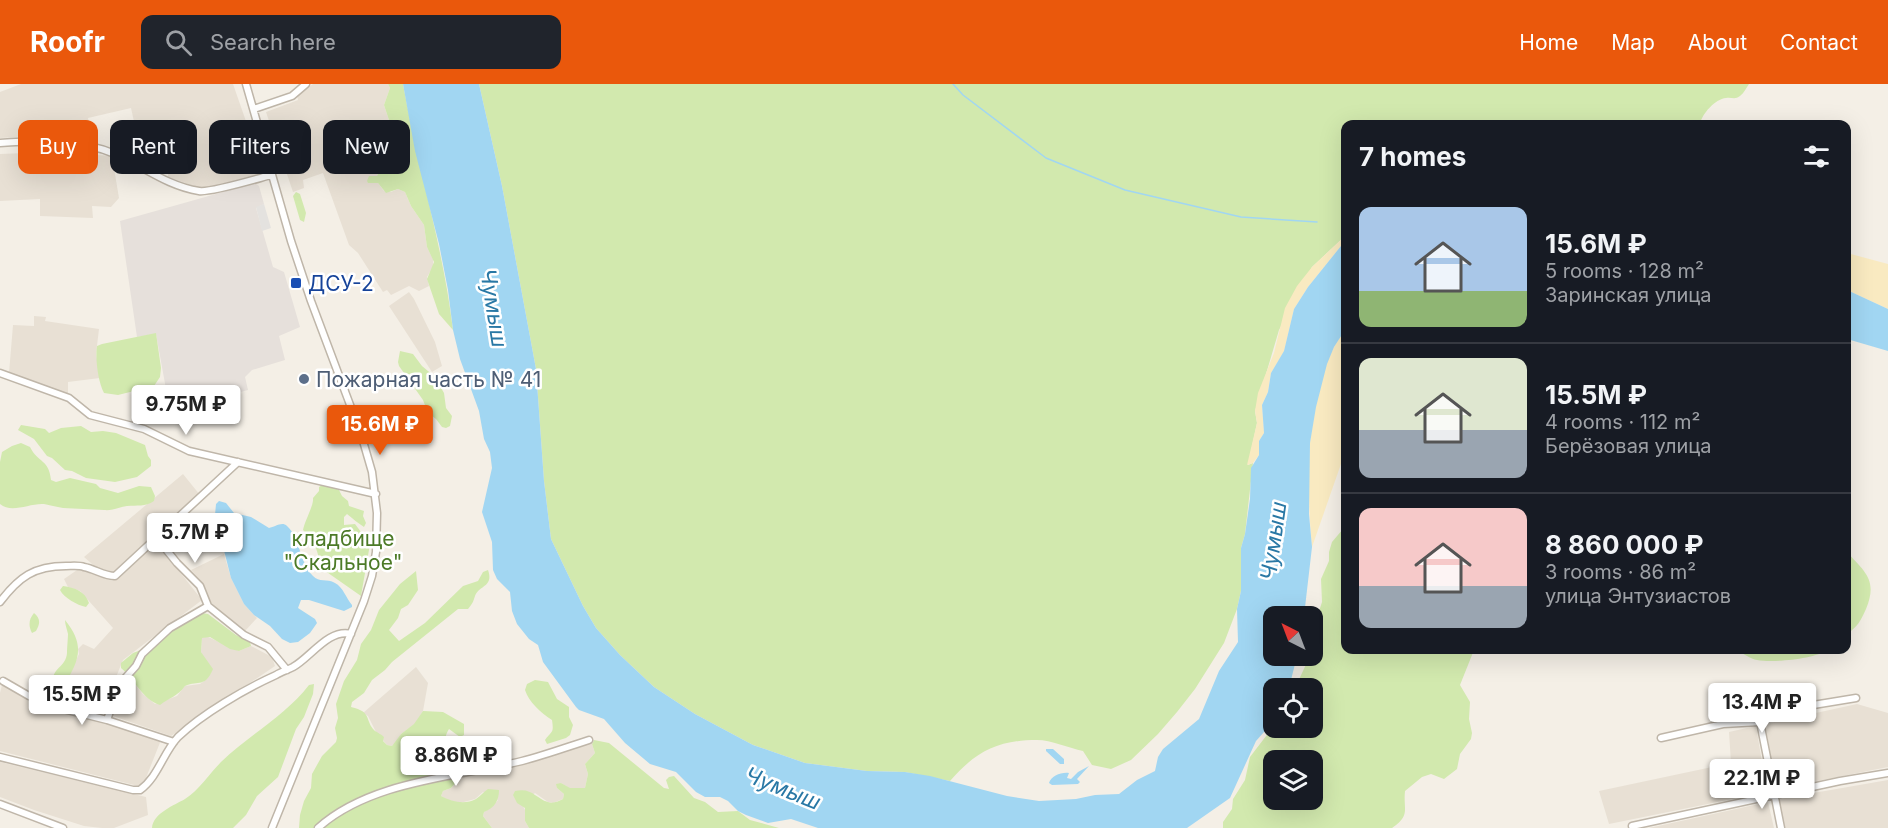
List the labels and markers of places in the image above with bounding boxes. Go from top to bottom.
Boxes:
place label: ДСУ-2 [308,271,374,296]
marker: ДСУ-2 [289,276,303,290]
place label: Пожарная часть № 41 [316,367,541,392]
marker: Пожарная часть № 41 [297,372,311,386]
pin: 9.75M ₽ [131,385,241,436]
pin: 15.6M ₽ [325,405,435,456]
pin: 5.7M ₽ [146,513,244,564]
pin: 15.5M ₽ [27,675,137,726]
pin: 13.4M ₽ [1707,683,1817,734]
pin: 8.86M ₽ [401,736,511,787]
pin: 22.1M ₽ [1707,759,1817,810]

